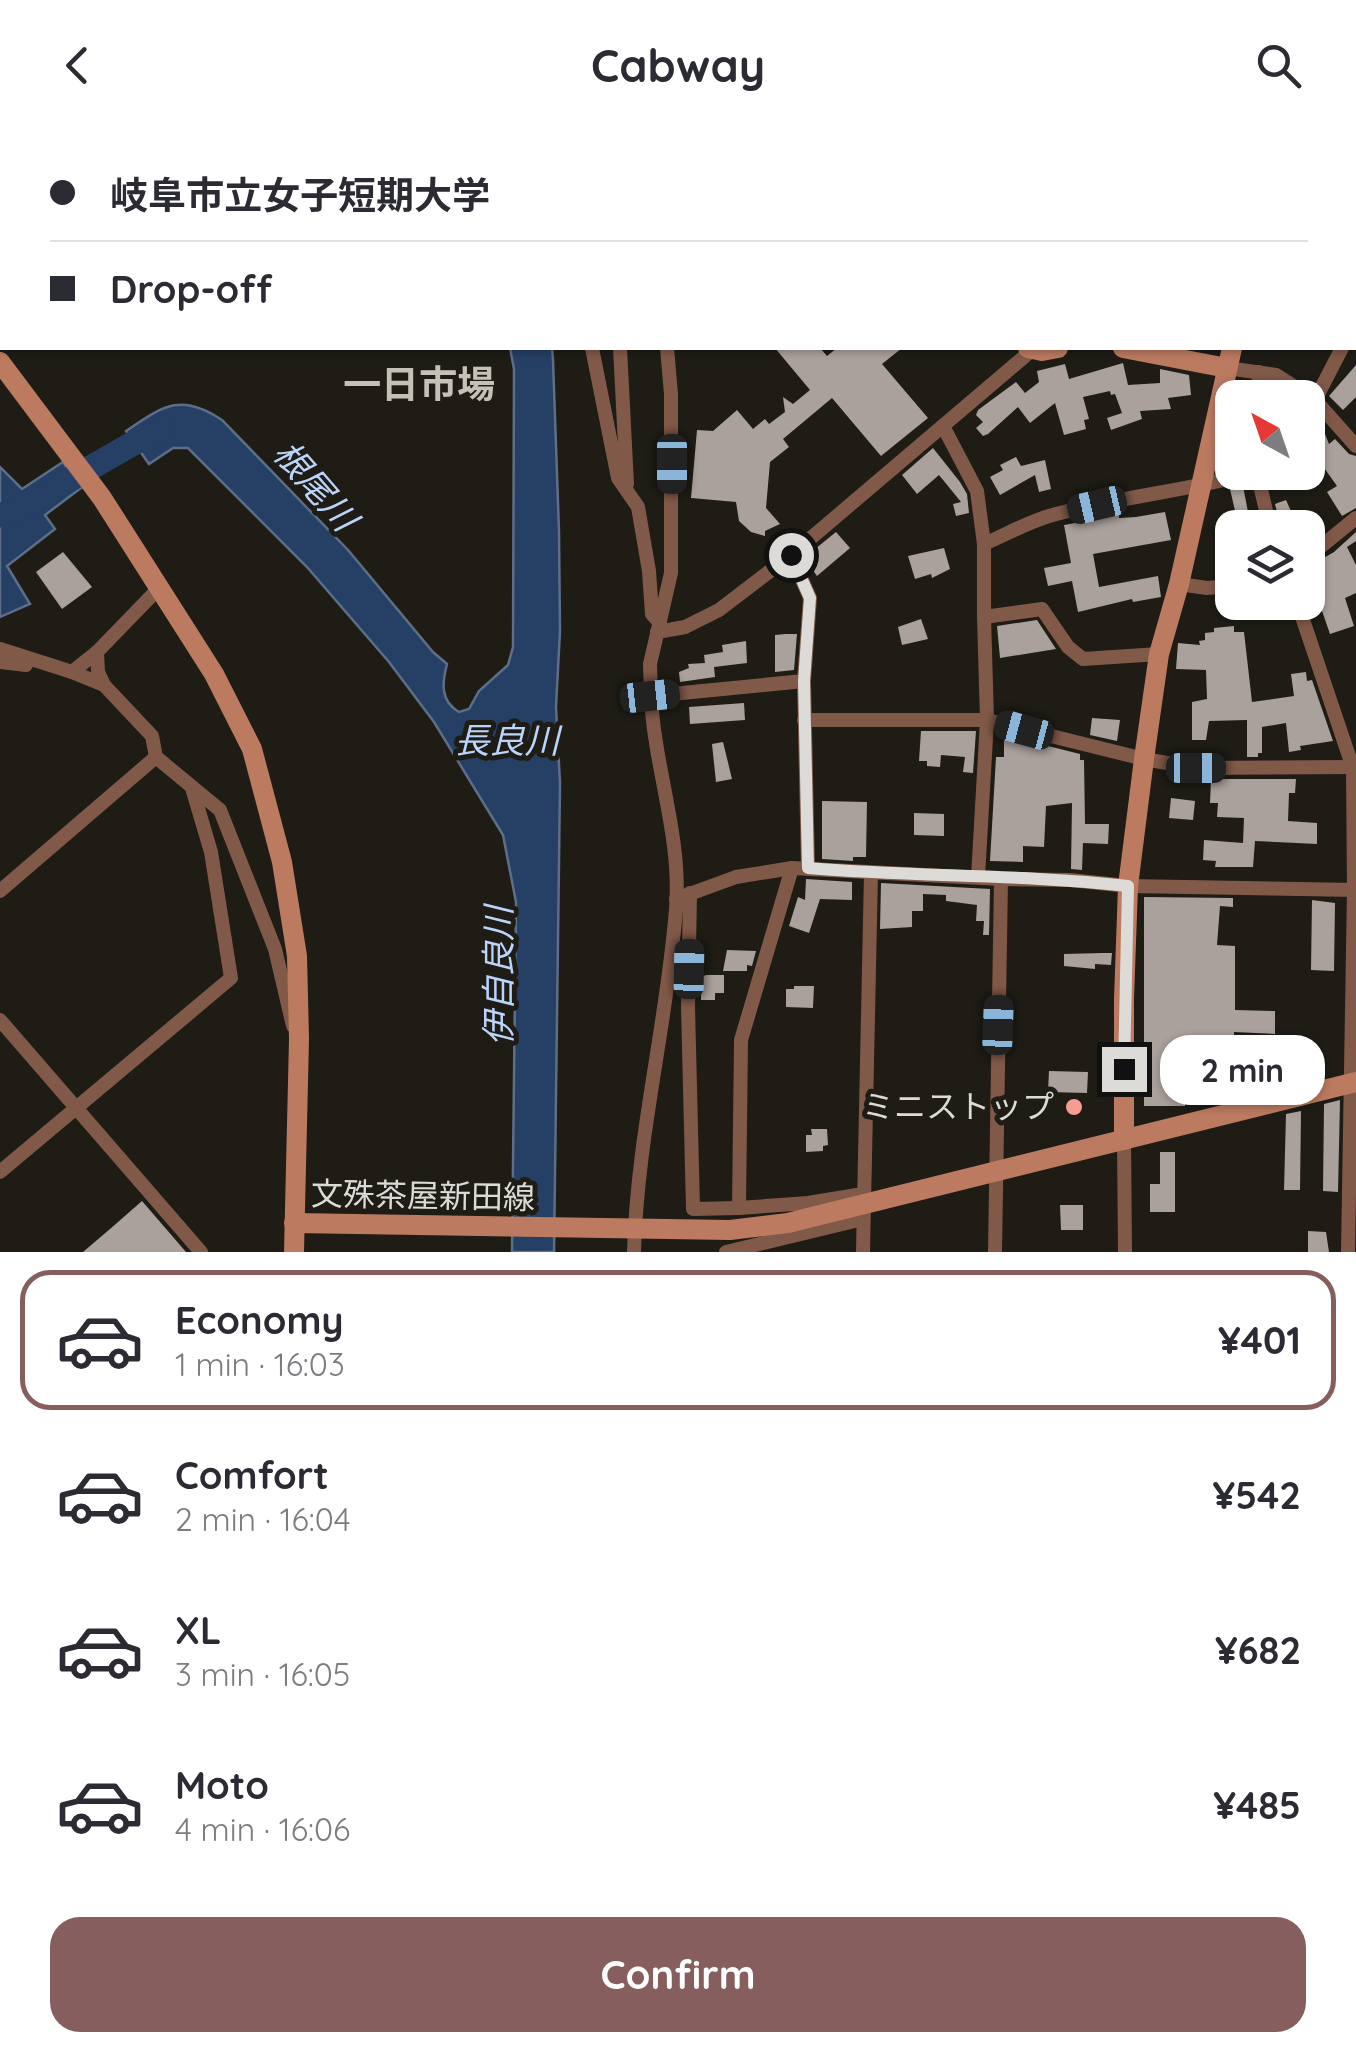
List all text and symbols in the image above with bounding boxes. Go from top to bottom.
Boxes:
text: Cabway [591,37,765,93]
icon: back [50,38,105,93]
icon: search [1251,38,1306,93]
text: 岐阜市立女子短期大学 [110,171,490,219]
text: Drop-off [110,265,272,313]
district label: 一日市場 [343,360,495,408]
north arrow [1215,380,1325,490]
map controls [1215,380,1325,620]
water label: 根尾川 [265,431,369,542]
car [657,434,687,494]
car [1064,484,1130,526]
button: layers [1215,510,1325,620]
route start [769,533,814,578]
car [619,678,681,714]
car [991,708,1057,752]
water label: 長良川 [454,718,563,762]
car [1166,753,1226,783]
water label: 伊自良川 [476,902,520,1046]
car [673,939,705,999]
car [982,994,1014,1056]
callout: 2 min [1159,1034,1324,1104]
route end [1102,1047,1147,1092]
text: 2 min [1201,1050,1284,1090]
place label: ミニストップ [862,1086,1054,1126]
marker: ミニストップ [1063,1096,1085,1118]
street label: 文殊茶屋新田線 [311,1173,535,1217]
icon: car [55,1295,145,1385]
text: Economy [175,1296,344,1344]
text: ¥401 [1218,1316,1301,1364]
text: 1 min · 16:03 [175,1344,345,1384]
icon: car [55,1450,145,1540]
text: Comfort [175,1451,329,1499]
text: ¥542 [1212,1471,1301,1519]
text: 2 min · 16:04 [175,1499,351,1539]
icon: car [55,1605,145,1695]
text: XL [175,1606,221,1654]
text: ¥682 [1215,1626,1301,1674]
text: 3 min · 16:05 [175,1654,350,1694]
icon: car [55,1760,145,1850]
text: Moto [175,1761,269,1809]
text: ¥485 [1213,1781,1301,1829]
text: 4 min · 16:06 [175,1809,350,1849]
button: Confirm [50,1917,1306,2032]

